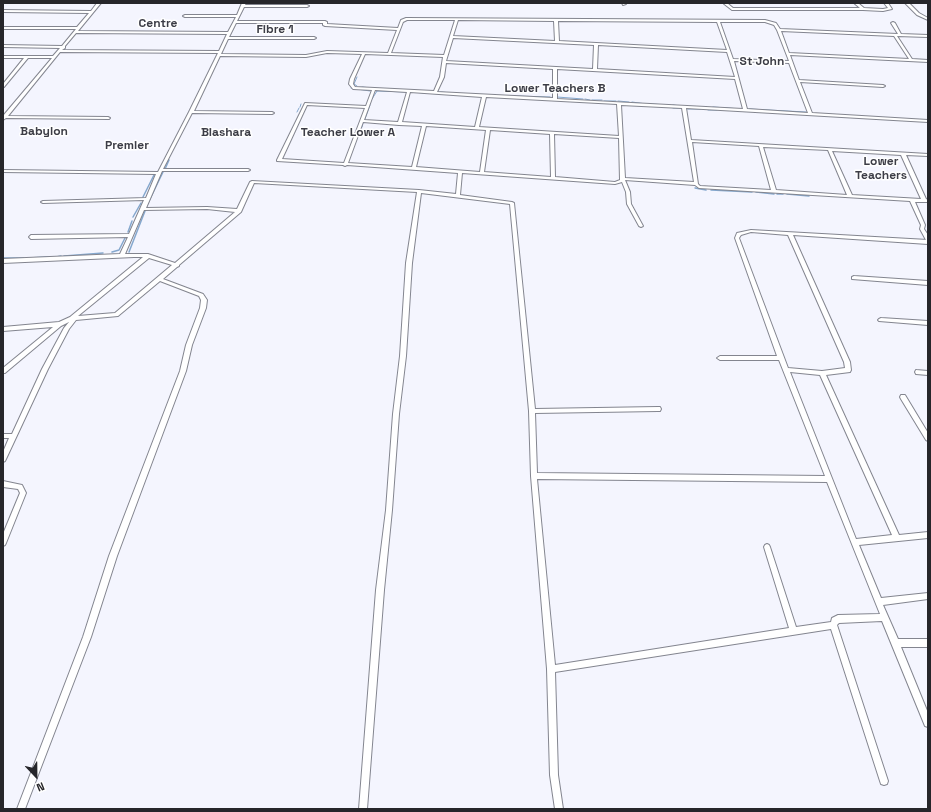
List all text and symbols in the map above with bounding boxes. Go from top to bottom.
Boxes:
district label: Centre [139,17,177,31]
district label: Fibre 1 [256,23,294,37]
district label: St John [740,55,784,69]
district label: Lower Teachers B [505,82,605,96]
district label: Babylon [20,125,68,139]
district label: Biashara [201,126,251,140]
district label: Teacher Lower A [301,126,395,140]
district label: Premier [105,139,149,153]
district label: Lower Teachers [855,155,907,183]
north arrow [16,756,56,796]
text: N [34,779,47,795]

